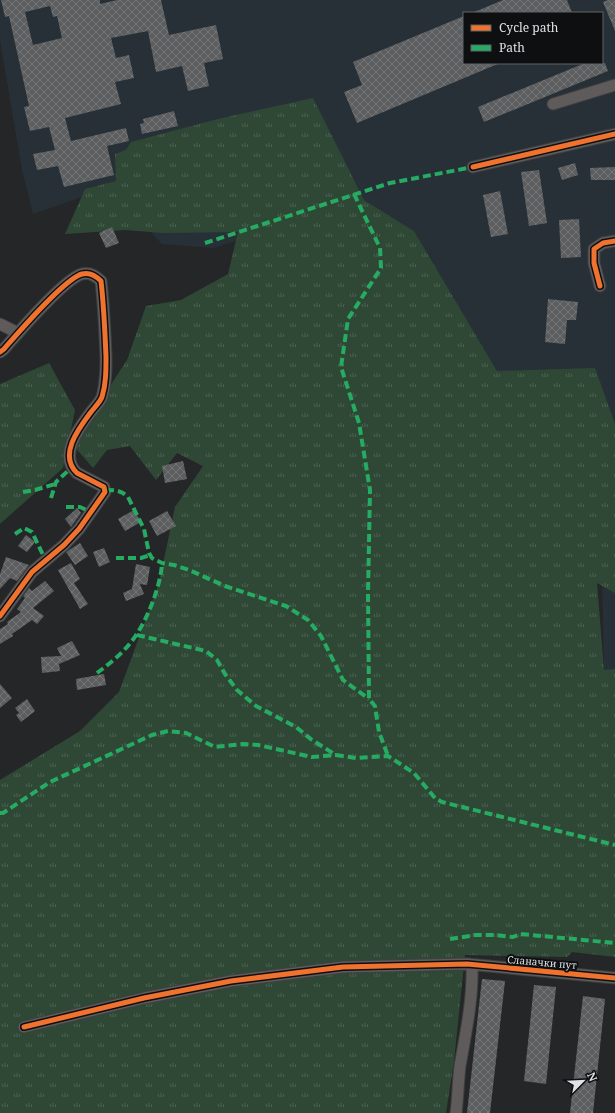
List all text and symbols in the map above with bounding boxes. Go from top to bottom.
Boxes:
legend [463,12,603,64]
text: Cycle path [499,19,559,36]
text: Path [499,39,525,56]
street label: Сланачки пут [507,952,578,972]
north arrow [563,1061,603,1101]
text: N [584,1070,601,1084]

